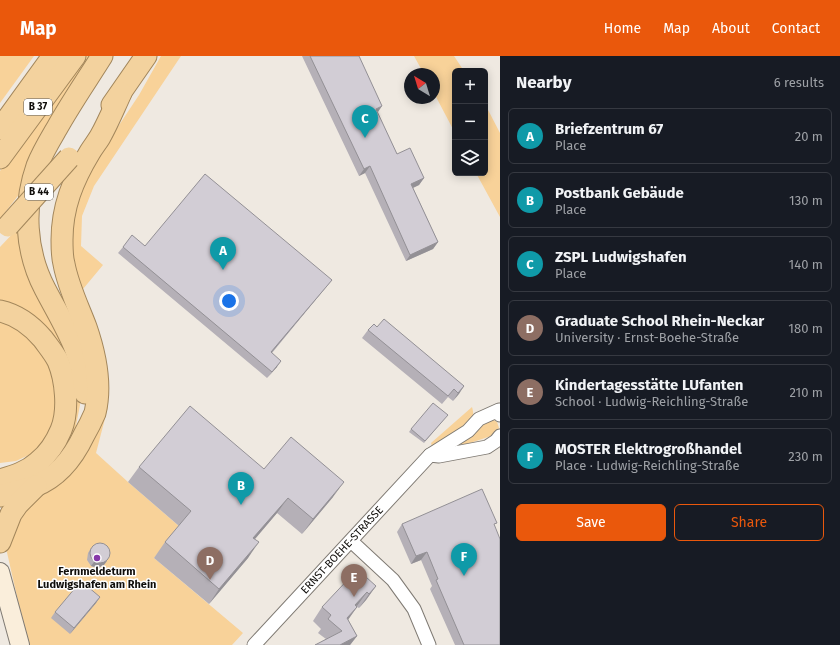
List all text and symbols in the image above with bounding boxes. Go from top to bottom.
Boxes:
text: Map [20,17,57,40]
text: Home [604,20,641,37]
text: Map [663,20,690,37]
text: About [712,20,750,37]
text: Contact [772,20,820,37]
north arrow [404,68,440,104]
map controls [452,68,488,176]
button: + [452,68,488,104]
text: Nearby [516,72,571,93]
text: 6 results [774,75,824,90]
road number: B 37 [24,99,52,115]
button: − [452,104,488,140]
pin: C [352,105,378,138]
text: Briefzentrum 67 [555,120,663,138]
text: A [526,129,534,144]
text: 20 m [795,129,823,144]
text: Place [555,138,586,153]
button: layers [452,140,488,176]
road number: B 44 [25,184,53,200]
text: Postbank Gebäude [555,184,684,202]
text: B [526,193,534,208]
text: 130 m [789,193,823,208]
text: Place [555,202,586,217]
pin: A [210,237,236,270]
text: ZSPL Ludwigshafen [555,248,687,266]
text: C [526,257,534,272]
text: 140 m [789,257,823,272]
text: Place [555,266,586,281]
your location [219,291,239,311]
text: Graduate School Rhein-Neckar [555,312,764,330]
text: D [526,321,534,336]
text: 180 m [788,321,823,336]
text: University · Ernst-Boehe-Straße [555,330,739,345]
text: Kindertagesstätte LUfanten [555,376,743,394]
text: E [527,385,533,400]
text: 210 m [789,385,823,400]
text: School · Ludwig-Reichling-Straße [555,394,748,409]
text: MOSTER Elektrogroßhandel [555,440,742,458]
text: F [527,449,533,464]
text: 230 m [788,449,823,464]
text: Place · Ludwig-Reichling-Straße [555,458,740,473]
pin: B [228,472,254,505]
street label: ERNST-BOEHE-STRASSE [298,504,386,596]
button: Save [516,504,666,541]
button: Share [674,504,824,541]
pin: F [451,543,477,576]
pin: D [197,547,223,580]
marker: Fernmeldeturm Ludwigshafen am Rhein [92,553,102,563]
pin: E [341,564,367,597]
place label: Fernmeldeturm Ludwigshafen am Rhein [38,565,156,591]

